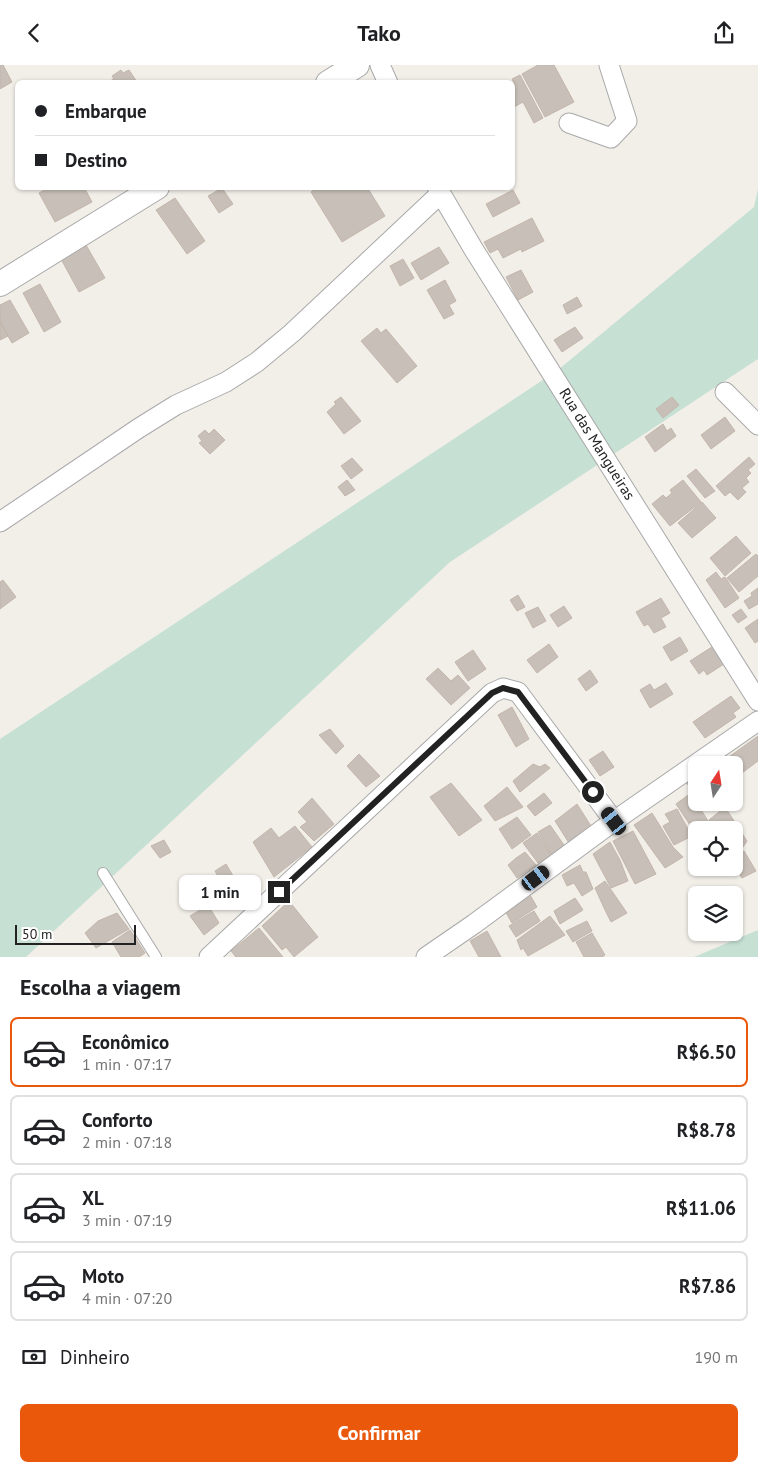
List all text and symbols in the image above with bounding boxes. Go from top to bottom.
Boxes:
icon: back [20,19,48,47]
text: Tako [357,19,401,47]
icon: share [710,19,738,47]
text: Embarque [65,99,147,123]
text: Destino [65,148,127,172]
street label: Rua das Mangueiras [555,384,639,503]
north arrow [688,756,742,811]
map controls [688,756,743,941]
route start [582,781,604,803]
car [598,805,629,837]
button: locate [688,821,743,876]
car [519,863,552,893]
callout: 1 min [179,875,262,909]
route end [268,881,290,903]
text: 1 min [200,882,240,902]
button: layers [688,886,743,941]
scale bar [15,922,136,945]
text: 50 m [22,925,52,943]
text: Escolha a viagem [20,973,181,1001]
icon: car [22,1030,67,1075]
text: Econômico [82,1030,169,1054]
text: R$6.50 [677,1040,736,1064]
text: 1 min · 07:17 [82,1054,172,1074]
icon: car [22,1108,67,1153]
text: Conforto [82,1108,153,1132]
text: R$8.78 [677,1118,736,1142]
text: 2 min · 07:18 [82,1132,172,1152]
icon: car [22,1186,67,1231]
text: XL [82,1186,104,1210]
text: R$11.06 [666,1196,736,1220]
text: 3 min · 07:19 [82,1210,172,1230]
icon: car [22,1264,67,1309]
text: Moto [82,1264,124,1288]
text: R$7.86 [679,1274,736,1298]
text: 4 min · 07:20 [82,1288,172,1308]
icon: cash [20,1343,48,1371]
text: Dinheiro [60,1345,130,1369]
text: 190 m [695,1347,738,1367]
button: Confirmar [20,1404,738,1462]

